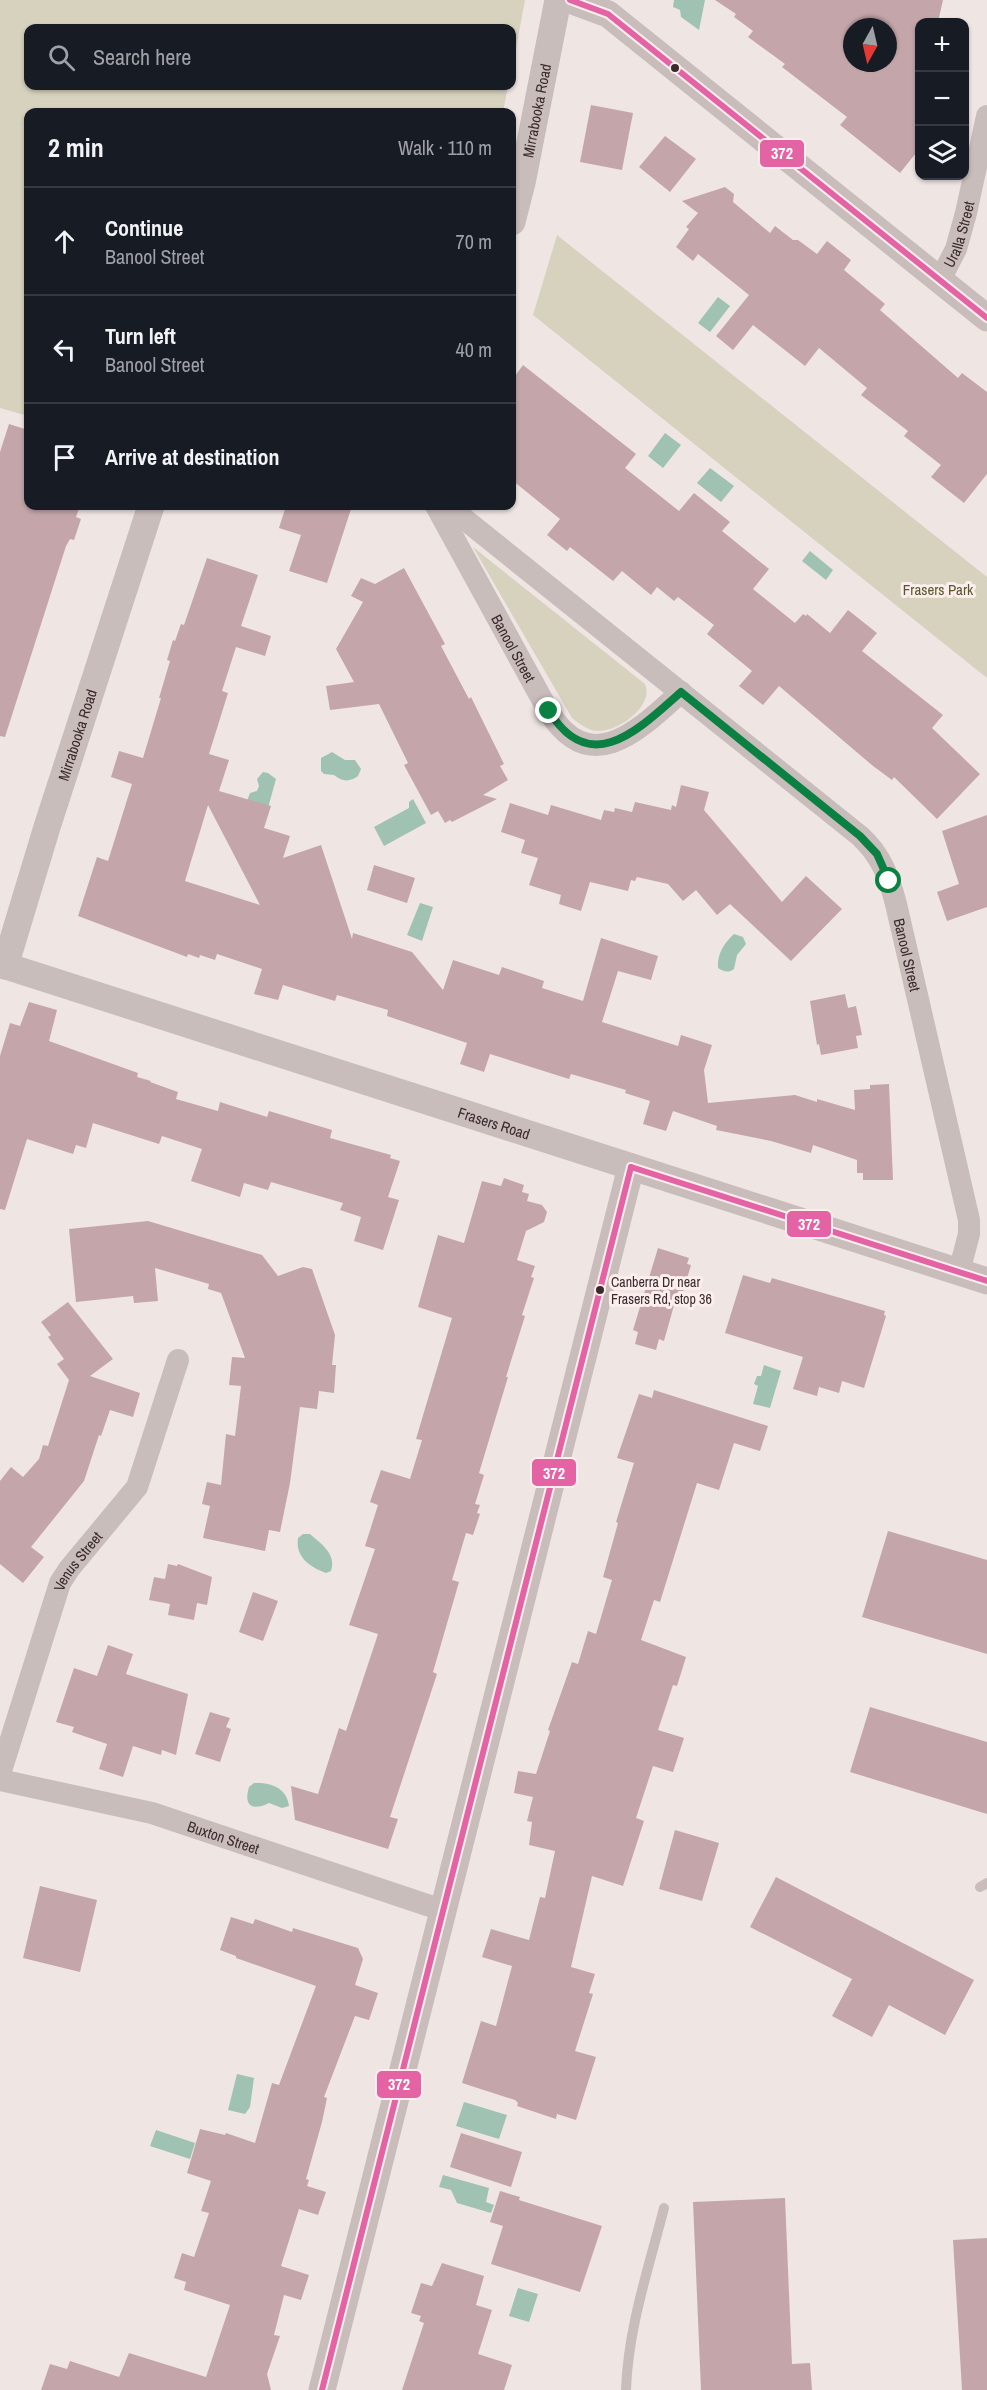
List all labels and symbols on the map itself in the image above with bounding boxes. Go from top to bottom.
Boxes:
north arrow [843,18,897,72]
street label: Mirrabooka Road [517,62,556,159]
unlabelled marker [669,62,681,74]
line badge: 372 [759,139,805,168]
text: 372 [771,142,793,164]
street label: Uralla Street [938,199,979,271]
park label: Frasers Park [903,579,974,600]
street label: Banool Street [487,610,541,686]
street label: Mirrabooka Road [52,686,101,783]
route end [535,697,561,723]
route start [875,867,901,893]
street label: Banool Street [889,916,926,994]
street label: Frasers Road [455,1101,533,1144]
line badge: 372 [786,1210,832,1238]
text: 372 [798,1213,820,1235]
place label: Canberra Dr near Frasers Rd, stop 36 [611,1273,712,1308]
marker: Canberra Dr near Frasers Rd, stop 36 [594,1284,606,1296]
line badge: 372 [531,1458,577,1487]
text: 372 [543,1462,565,1484]
street label: Venus Street [48,1526,107,1593]
street label: Buxton Street [185,1815,263,1859]
line badge: 372 [376,2070,422,2099]
text: 372 [388,2073,410,2095]

